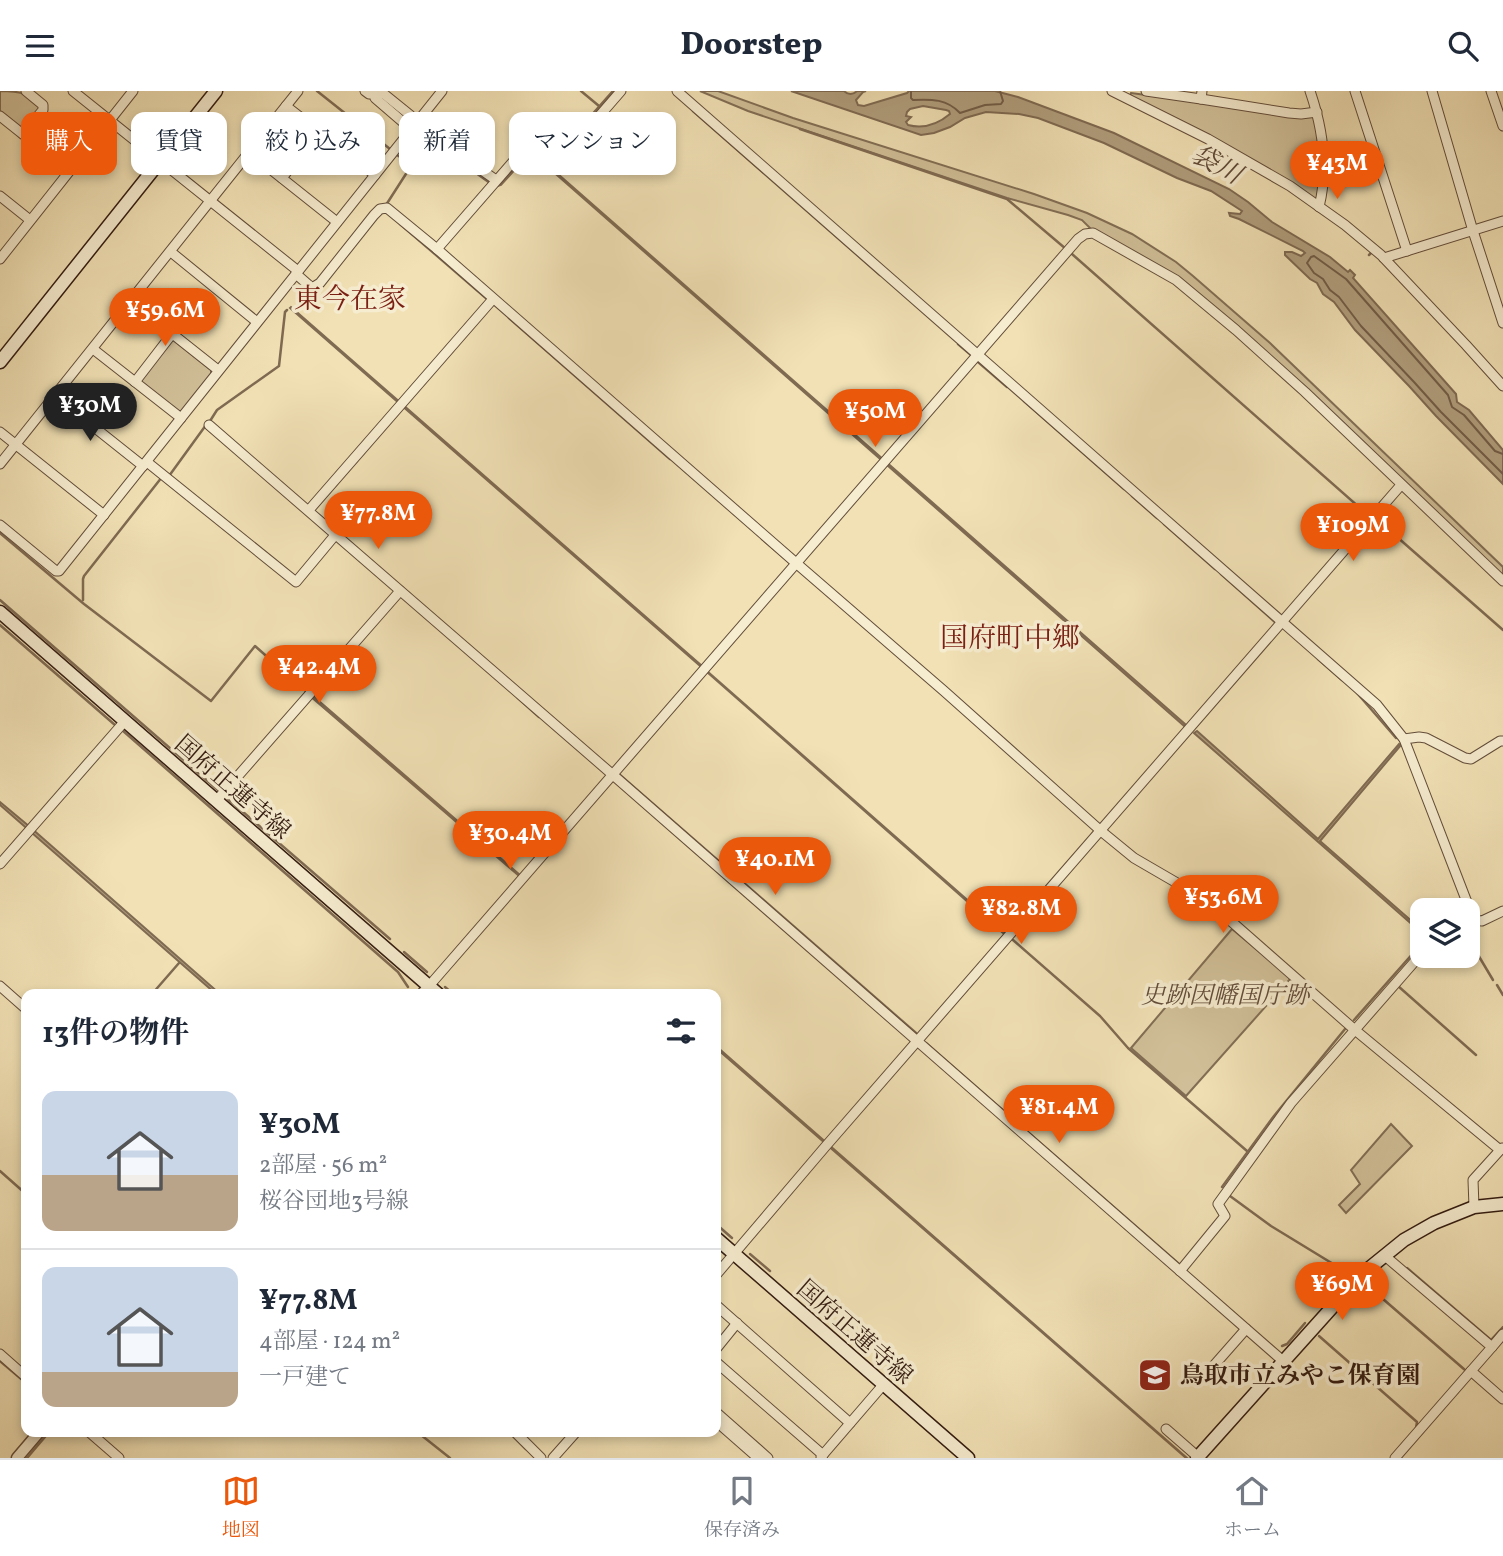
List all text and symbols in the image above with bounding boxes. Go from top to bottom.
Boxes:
text: Doorstep [681,24,822,68]
icon: menu [21,27,59,65]
icon: search [1444,27,1482,65]
chip: 購入 [21,112,117,175]
chip: 賃貸 [131,112,227,175]
chip: 絞り込み [241,112,385,175]
chip: 新着 [399,112,495,175]
chip: マンション [509,112,676,175]
water label: 袋川 [1185,138,1250,195]
pin: ¥43M [1296,141,1378,201]
text: ¥43M [1306,148,1368,180]
district label: 東今在家 [294,281,406,320]
pin: ¥59.6M [108,289,222,348]
text: ¥59.6M [125,295,205,327]
pin: ¥30M [49,383,131,443]
pin: ¥50M [834,389,916,449]
text: ¥30M [59,390,121,422]
text: ¥50M [844,396,906,428]
pin: ¥77.8M [321,491,435,551]
text: ¥77.8M [340,498,416,530]
pin: ¥109M [1304,503,1402,563]
text: ¥109M [1317,510,1389,542]
district label: 国府町中郷 [940,620,1080,659]
pin: ¥42.4M [262,645,376,705]
text: ¥42.4M [277,652,361,684]
street label: 国府正蓮寺線 [166,728,297,849]
pin: ¥30.4M [453,811,567,871]
text: ¥30.4M [469,818,551,850]
pin: ¥40.1M [718,837,832,897]
text: ¥40.1M [735,844,815,876]
pin: ¥53.6M [1166,875,1280,935]
text: ¥53.6M [1184,882,1262,914]
pin: ¥82.8M [964,887,1078,946]
text: ¥82.8M [981,893,1061,925]
map controls [1410,898,1480,968]
button: layers [1410,898,1480,968]
park label: 史跡因幡国庁跡 [1141,980,1313,1014]
icon: filters [662,1012,700,1050]
text: 13件の物件 [42,1013,189,1055]
pin: ¥81.4M [1002,1086,1116,1145]
text: ¥81.4M [1019,1092,1099,1124]
text: ¥30M [259,1104,340,1146]
icon: home [98,1119,182,1203]
text: 2部屋 · 56 m² [259,1150,387,1182]
text: 桜谷団地3号線 [259,1186,409,1218]
pin: ¥69M [1301,1263,1383,1322]
text: ¥69M [1311,1269,1373,1301]
street label: 国府正蓮寺線 [788,1273,919,1394]
text: ¥77.8M [259,1280,358,1322]
icon: home [98,1295,182,1379]
text: 4部屋 · 124 m² [259,1326,400,1358]
school or university icon: 鳥取市立みやこ保育園 [1136,1356,1174,1394]
place label: 鳥取市立みやこ保育園 [1180,1360,1420,1394]
text: 一戸建て [259,1362,351,1394]
tab: 地図 [222,1472,260,1544]
tab: 保存済み [704,1472,780,1544]
tab: ホーム [1224,1472,1281,1544]

